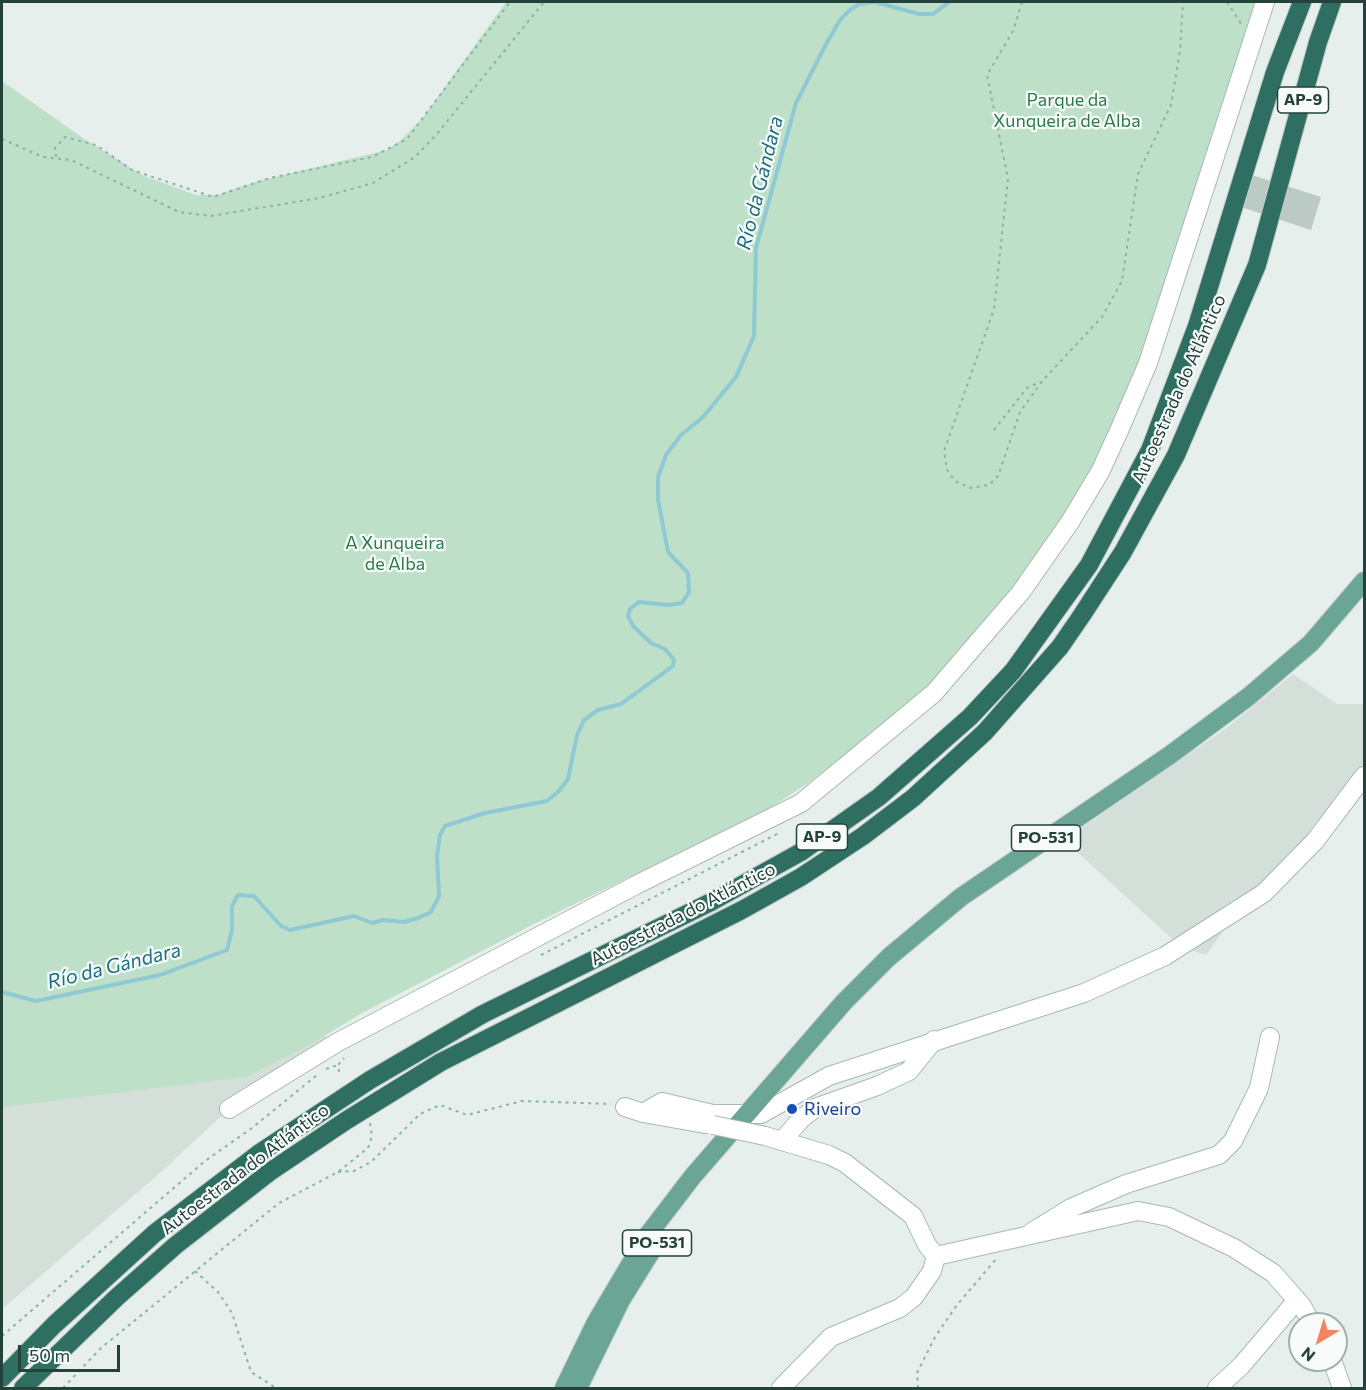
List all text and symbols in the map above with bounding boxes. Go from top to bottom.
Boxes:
road number: AP-9 [1278,87,1328,113]
park label: Parque da Xunqueira de Alba [993,89,1141,132]
water label: Río da Gándara [732,114,788,252]
street label: Autoestrada do Atlántico [1128,291,1230,487]
park label: A Xunqueira de Alba [345,532,445,574]
road number: AP-9 [796,824,848,850]
road number: PO-531 [1012,825,1080,851]
street label: Autoestrada do Atlántico [587,858,779,970]
water label: Río da Gándara [45,938,183,994]
place label: Riveiro [804,1098,861,1120]
street label: Autoestrada do Atlántico [157,1099,333,1239]
marker: Riveiro [785,1102,799,1116]
road number: PO-531 [622,1230,692,1256]
north arrow [1288,1312,1348,1372]
scale bar [21,1333,123,1371]
text: 50 m [29,1344,70,1366]
text: N [1297,1344,1318,1366]

